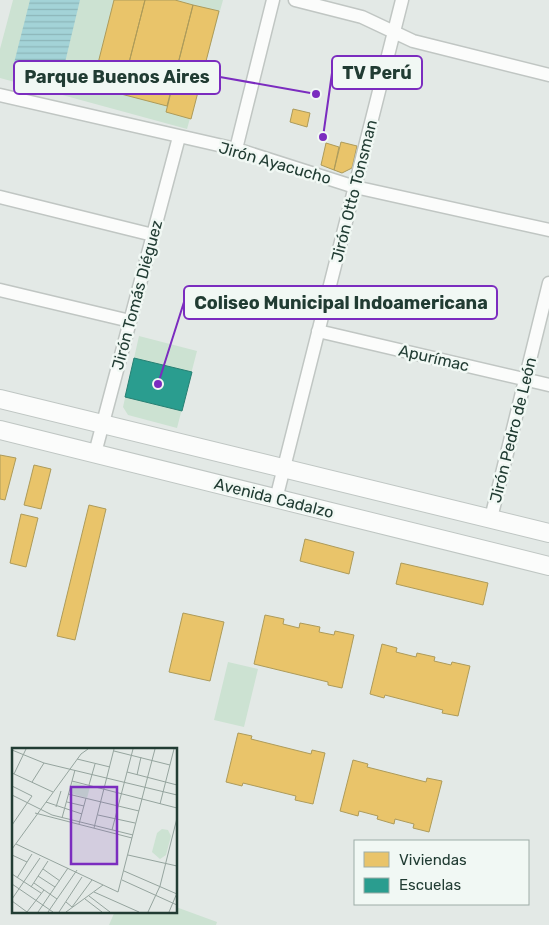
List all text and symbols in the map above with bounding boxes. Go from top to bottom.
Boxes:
callout: TV Perú [332,56,422,89]
callout: Parque Buenos Aires [14,61,220,94]
text: TV Perú [342,62,412,84]
text: Parque Buenos Aires [24,66,210,88]
street label: Jirón Otto Tonsman [327,118,381,264]
street label: Jirón Ayacucho [217,138,333,188]
street label: Jirón Tomás Diéguez [108,218,166,372]
callout: Coliseo Municipal Indoamericana [184,286,497,319]
text: Coliseo Municipal Indoamericana [194,292,488,314]
street label: Apurímac [397,341,471,375]
street label: Jirón Pedro de León [486,355,540,505]
street label: Avenida Cadalzo [212,474,336,522]
inset map [12,748,178,912]
legend [354,840,529,905]
text: Viviendas [399,851,467,869]
text: Escuelas [399,876,461,894]

